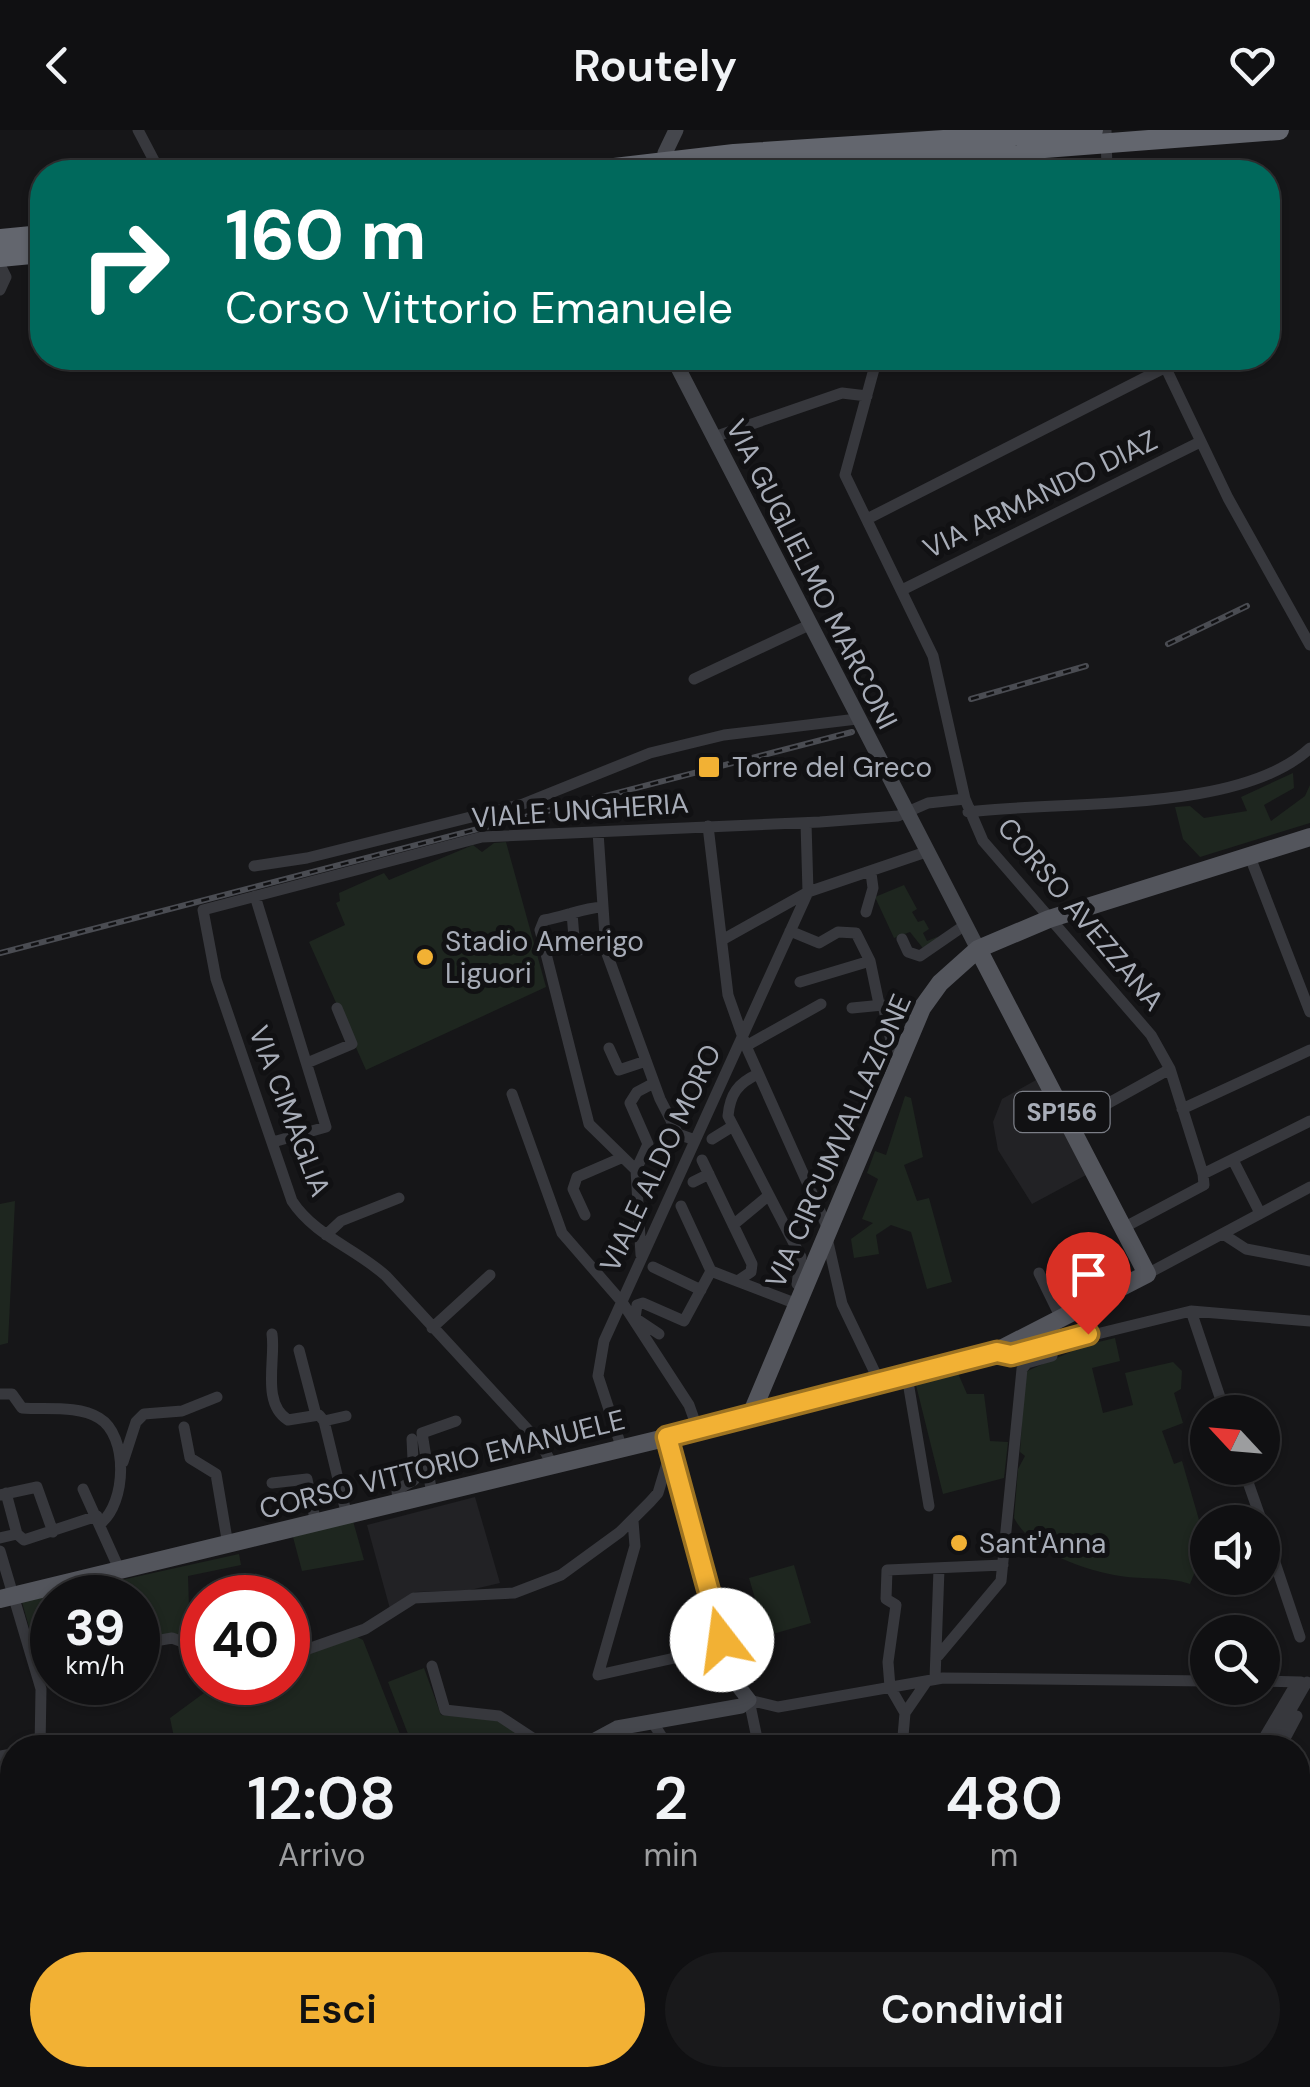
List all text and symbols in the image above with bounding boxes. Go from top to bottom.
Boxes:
text: Routely [573,36,737,95]
icon: back [30,38,85,93]
icon: heart [1225,38,1280,93]
text: 160 m [225,190,426,281]
icon: right [60,200,190,330]
text: Corso Vittorio Emanuele [225,278,733,337]
street label: VIA GUGLIELMO MARCONI [717,413,906,735]
street label: VIA ARMANDO DIAZ [917,422,1163,567]
place label: Torre del Greco [732,749,932,786]
marker: Torre del Greco [696,754,722,780]
street label: VIALE UNGHERIA [470,784,690,837]
street label: CORSO AVEZZANA [989,810,1172,1019]
place label: Stadio Amerigo Liguori [445,923,644,992]
marker: Stadio Amerigo Liguori [414,946,436,968]
street label: VIA CIRCUMVALLAZIONE [757,989,920,1294]
street label: VIA CIMAGLIA [240,1020,339,1202]
street label: VIALE ALDO MORO [591,1038,729,1278]
road number: SP156 [1014,1092,1110,1132]
pin [1046,1232,1131,1335]
icon: arrive [1061,1247,1116,1302]
north arrow [1190,1395,1280,1485]
map controls [1190,1395,1280,1705]
street label: CORSO VITTORIO EMANUELE [255,1401,629,1528]
button: sound [1190,1505,1280,1595]
place label: Sant'Anna [979,1525,1106,1562]
marker: Sant'Anna [948,1532,970,1554]
speed limit sign: 40 [180,1575,310,1705]
position arrow [670,1588,774,1692]
text: 39 [65,1595,125,1661]
button: search [1190,1615,1280,1705]
text: km/h [65,1649,125,1682]
text: 12:08 [247,1759,396,1838]
text: 2 [653,1759,688,1838]
text: 480 [945,1759,1063,1838]
text: Arrivo [278,1834,366,1876]
text: min [643,1834,698,1876]
text: m [990,1834,1018,1876]
button: Esci [30,1952,645,2067]
button: Condividi [665,1952,1280,2067]

